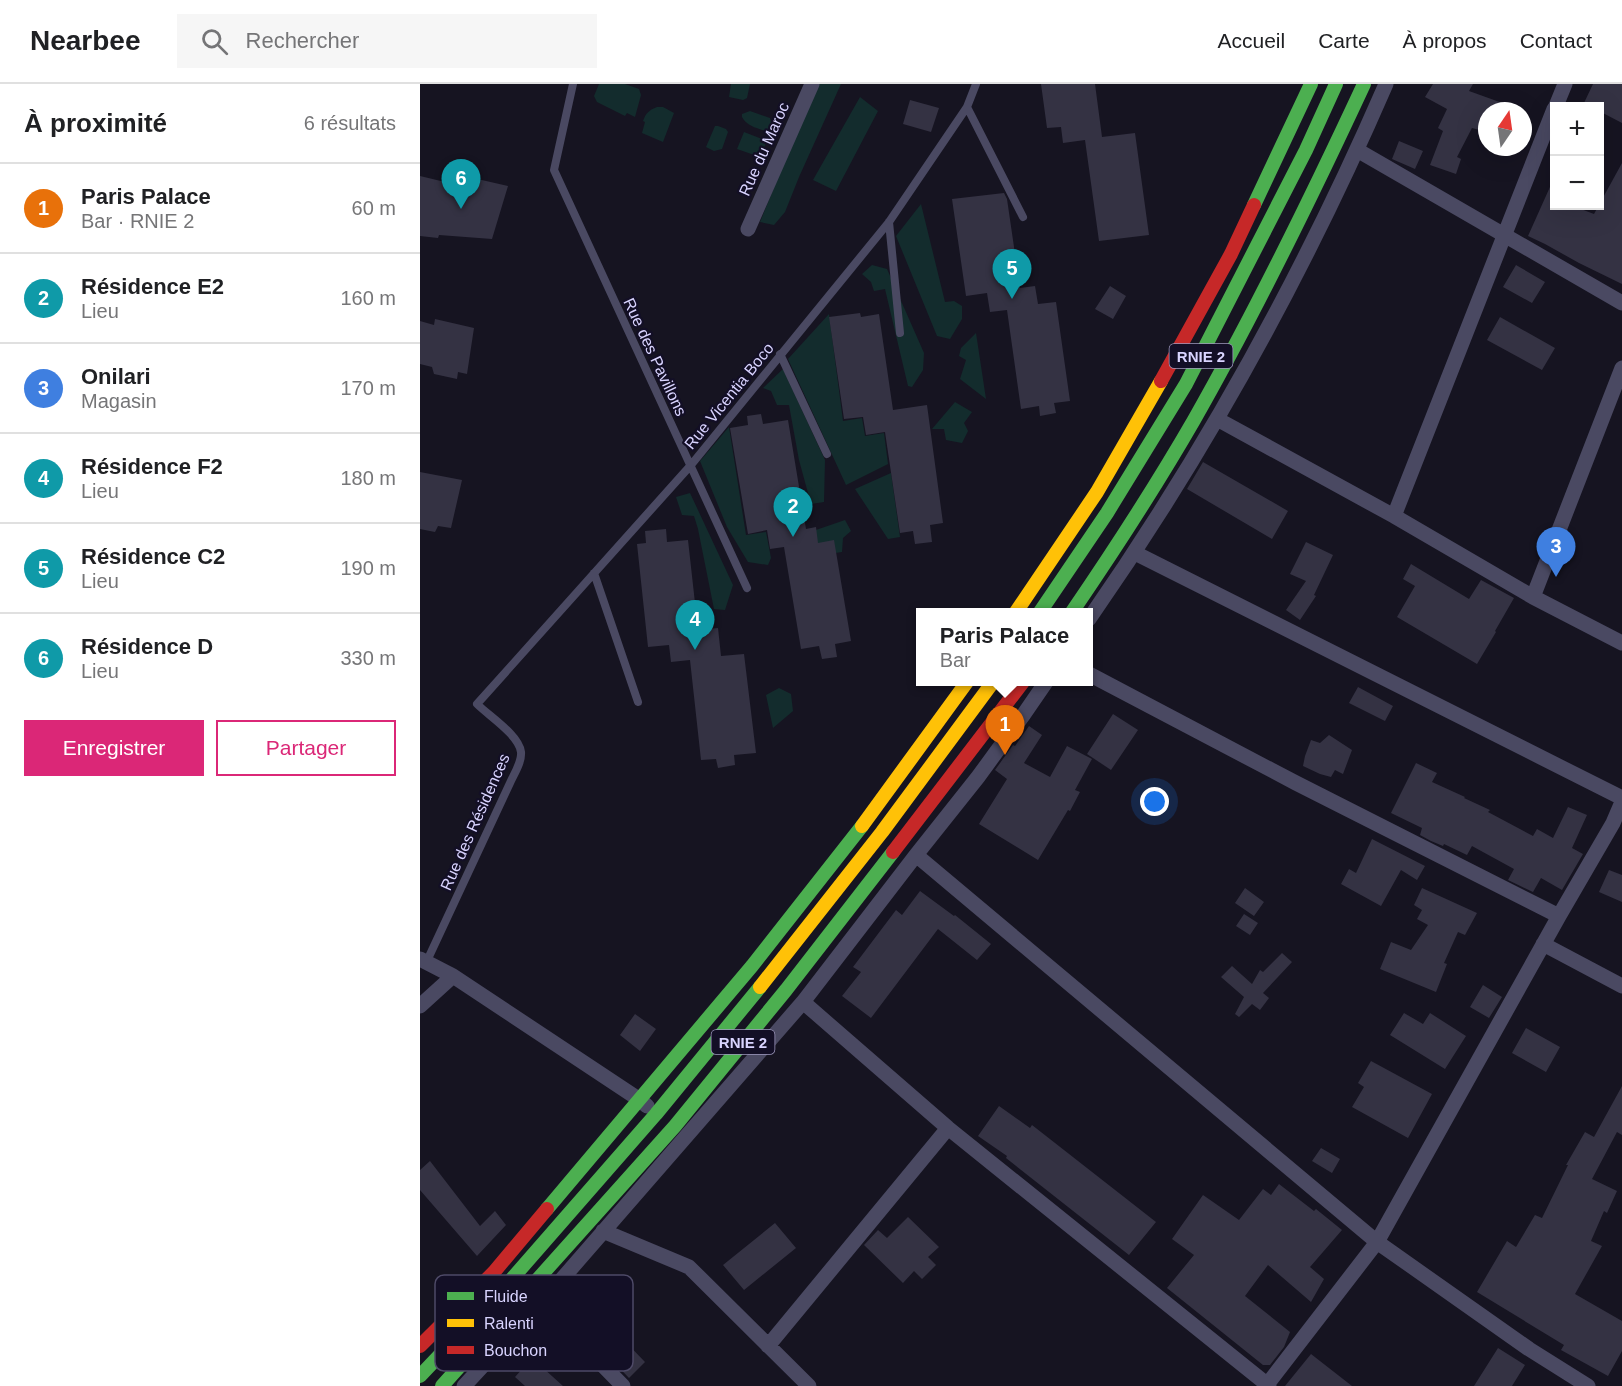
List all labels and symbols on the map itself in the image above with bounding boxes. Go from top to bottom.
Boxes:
street label: Rue du Maroc [736,100,792,198]
north arrow [1478,102,1532,156]
pin: 6 [442,160,480,209]
pin: 5 [992,250,1032,299]
street label: Rue des Pavillons [620,295,690,419]
street label: Rue Vicentia Boco [681,340,777,452]
road number: RNIE 2 [1170,344,1232,368]
pin: 2 [774,488,812,537]
pin: 3 [1536,528,1576,577]
pin: 4 [676,600,714,650]
pin: 1 [986,706,1024,755]
street label: Rue des Résidences [437,751,513,893]
your location [1140,787,1169,816]
road number: RNIE 2 [712,1030,774,1054]
legend [435,1275,633,1371]
text: Fluide [484,1288,528,1305]
text: Ralenti [484,1315,534,1332]
text: Bouchon [484,1342,547,1359]

